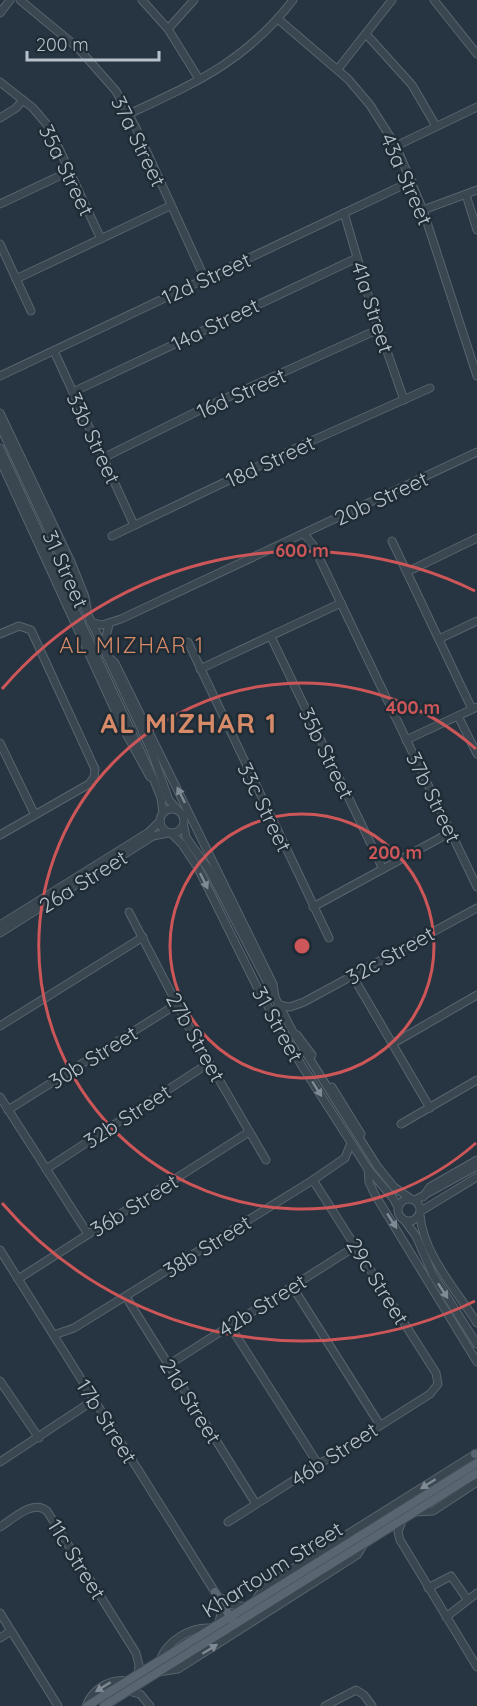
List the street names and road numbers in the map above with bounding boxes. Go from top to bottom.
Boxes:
street label: 37a Street [106,91,172,191]
street label: 35a Street [34,120,100,220]
street label: 43a Street [375,129,439,229]
street label: 12d Street [157,246,255,310]
street label: 41a Street [346,258,400,356]
street label: 14a Street [167,292,263,356]
street label: 16d Street [192,362,290,424]
street label: 33b Street [62,388,126,488]
street label: 18d Street [221,429,319,493]
street label: 20b Street [330,465,432,531]
street label: 31 Street [37,526,95,612]
street label: 35b Street [294,703,360,803]
street label: 37b Street [401,747,467,847]
street label: 33c Street [232,758,298,856]
street label: 26a Street [34,844,132,918]
street label: 32c Street [341,920,439,990]
street label: 31 Street [247,982,309,1066]
street label: 27b Street [161,988,231,1086]
street label: 30b Street [44,1020,142,1094]
street label: 32b Street [79,1078,175,1154]
street label: 36b Street [85,1168,183,1242]
street label: 38b Street [158,1209,256,1283]
street label: 29c Street [341,1233,415,1329]
street label: 42b Street [213,1268,311,1342]
street label: 21d Street [155,1354,227,1448]
street label: 17b Street [71,1374,143,1468]
street label: 46b Street [286,1416,382,1492]
street label: 11c Street [42,1514,112,1604]
street label: Khartoum Street [197,1515,347,1623]

